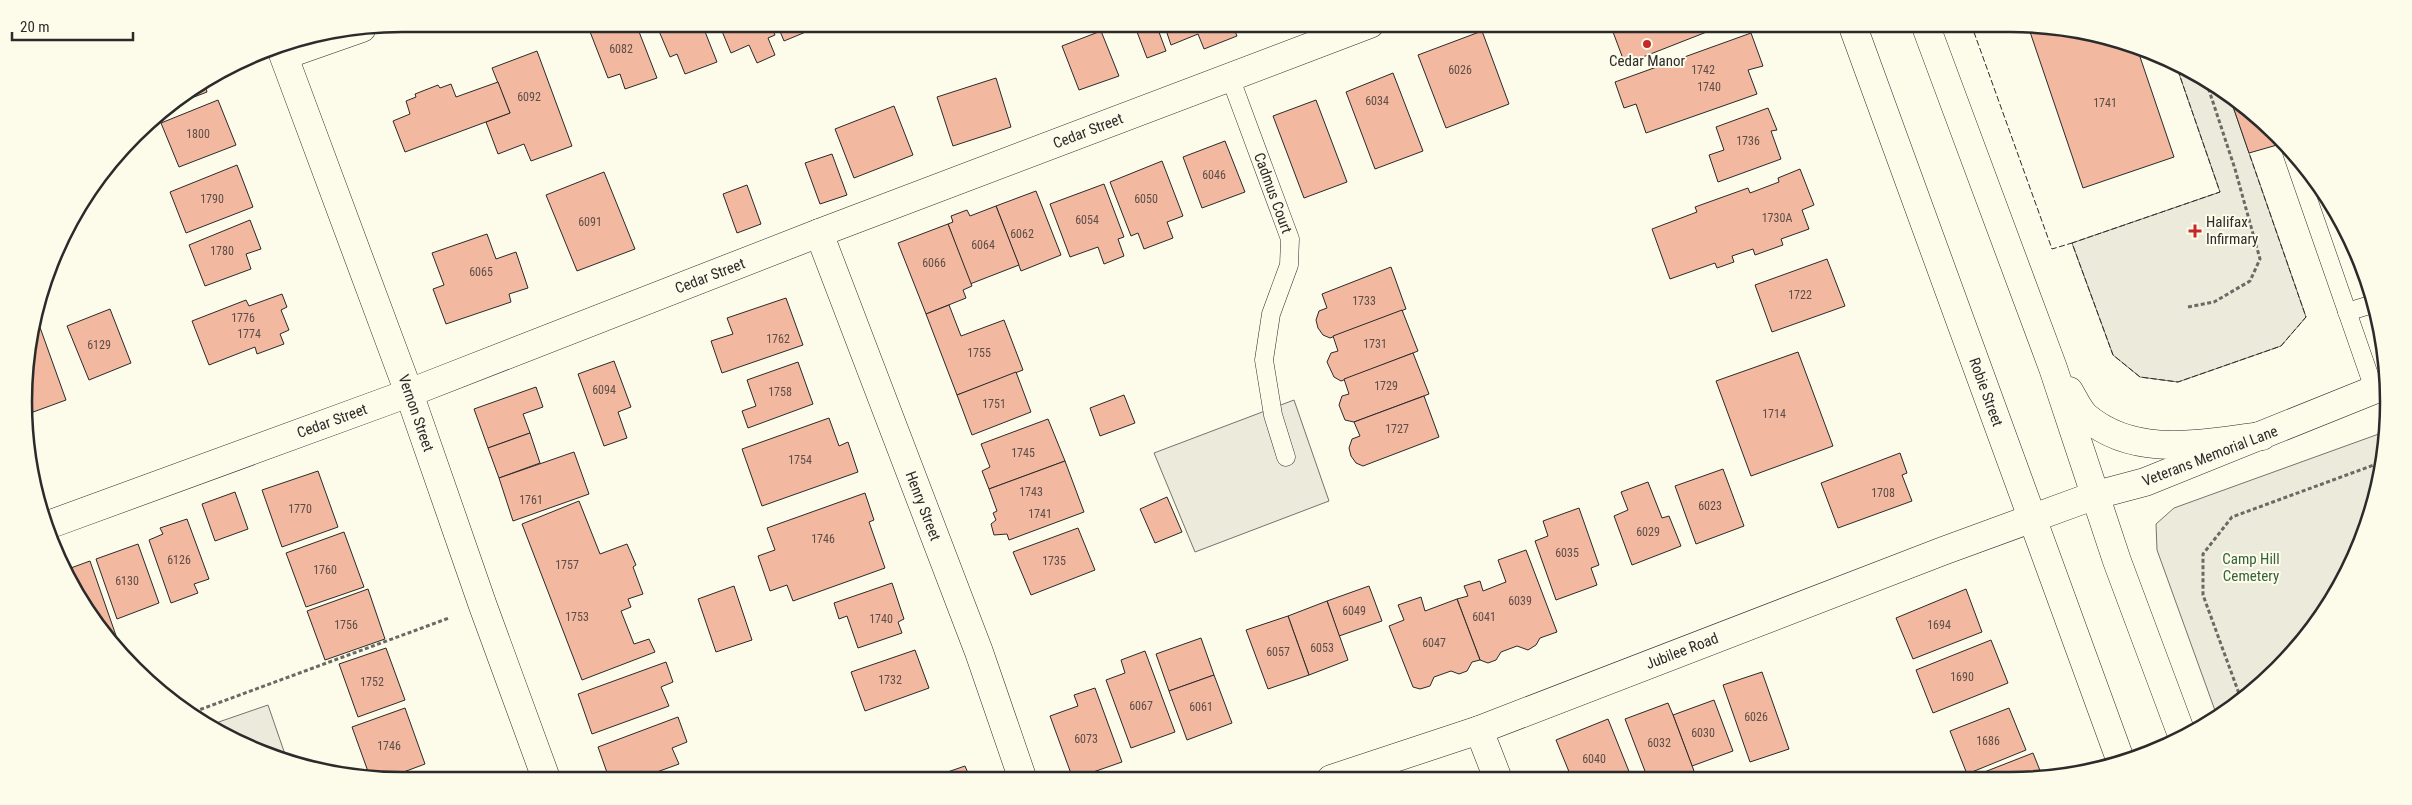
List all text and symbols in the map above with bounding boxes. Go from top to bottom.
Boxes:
scale bar [12,10,134,42]
text: 20 m [20,18,50,36]
marker: Cedar Manor [1641,38,1653,50]
house number: 6082 [609,42,633,56]
place label: Cedar Manor [1609,52,1685,70]
house number: 6026 [1448,63,1472,77]
house number: 1742 [1691,63,1715,77]
house number: 1740 [1697,80,1721,94]
house number: 6092 [517,90,541,104]
house number: 6034 [1365,94,1389,108]
house number: 1741 [2093,96,2117,110]
street label: Cedar Street [1051,109,1125,153]
house number: 1800 [186,127,210,141]
house number: 1736 [1736,134,1760,148]
street label: Cadmus Court [1250,150,1296,236]
house number: 6046 [1202,168,1226,182]
house number: 1790 [200,192,224,206]
house number: 6050 [1134,192,1158,206]
house number: 1730A [1762,211,1792,225]
house number: 6054 [1075,213,1099,227]
place label: Halifax Infirmary [2206,213,2258,248]
house number: 6091 [578,215,602,229]
marker: Halifax Infirmary [2188,224,2202,238]
house number: 6062 [1010,227,1034,241]
house number: 6064 [971,238,995,252]
house number: 1780 [210,244,234,258]
street label: Cedar Street [673,254,747,298]
house number: 6066 [922,256,946,270]
house number: 6065 [469,265,493,279]
house number: 1722 [1788,288,1812,302]
house number: 1733 [1352,294,1376,308]
house number: 1776 [231,311,255,325]
house number: 1774 [237,327,261,341]
house number: 1762 [766,332,790,346]
house number: 1731 [1363,337,1387,351]
house number: 6129 [87,338,111,352]
house number: 1755 [967,346,991,360]
street label: Robie Street [1965,355,2007,429]
street label: Vernon Street [394,372,438,454]
house number: 1729 [1374,379,1398,393]
house number: 6094 [592,383,616,397]
house number: 1758 [768,385,792,399]
house number: 1751 [982,397,1006,411]
street label: Cedar Street [294,400,370,442]
house number: 1714 [1762,407,1786,421]
house number: 1727 [1385,422,1409,436]
street label: Veterans Memorial Lane [2140,422,2280,490]
house number: 1745 [1011,446,1035,460]
house number: 1754 [788,453,812,467]
street label: Henry Street [901,469,945,543]
house number: 1743 [1019,485,1043,499]
house number: 1708 [1871,486,1895,500]
house number: 1761 [519,493,543,507]
house number: 6023 [1698,499,1722,513]
house number: 1770 [288,502,312,516]
house number: 1741 [1028,507,1052,521]
house number: 6029 [1636,525,1660,539]
house number: 1746 [811,532,835,546]
house number: 6035 [1555,546,1579,560]
park label: Camp Hill Cemetery [2222,550,2280,585]
house number: 6126 [167,553,191,567]
house number: 1735 [1042,554,1066,568]
house number: 1757 [555,558,579,572]
house number: 1760 [313,563,337,577]
house number: 6130 [115,574,139,588]
house number: 6039 [1508,594,1532,608]
house number: 6049 [1342,604,1366,618]
house number: 1753 [565,610,589,624]
house number: 6041 [1472,610,1496,624]
house number: 1740 [869,612,893,626]
house number: 1756 [334,618,358,632]
house number: 1694 [1927,618,1951,632]
street label: Jubilee Road [1643,629,1721,673]
house number: 6047 [1422,636,1446,650]
house number: 6053 [1310,641,1334,655]
house number: 6057 [1266,645,1290,659]
house number: 1690 [1950,670,1974,684]
house number: 1732 [878,673,902,687]
house number: 1752 [360,675,384,689]
house number: 6067 [1129,699,1153,713]
house number: 6061 [1189,700,1213,714]
house number: 6026 [1744,710,1768,724]
house number: 6030 [1691,726,1715,740]
house number: 6073 [1074,732,1098,746]
house number: 1686 [1976,734,2000,748]
house number: 6032 [1647,736,1671,750]
house number: 1746 [377,739,401,753]
house number: 6040 [1582,752,1606,766]

